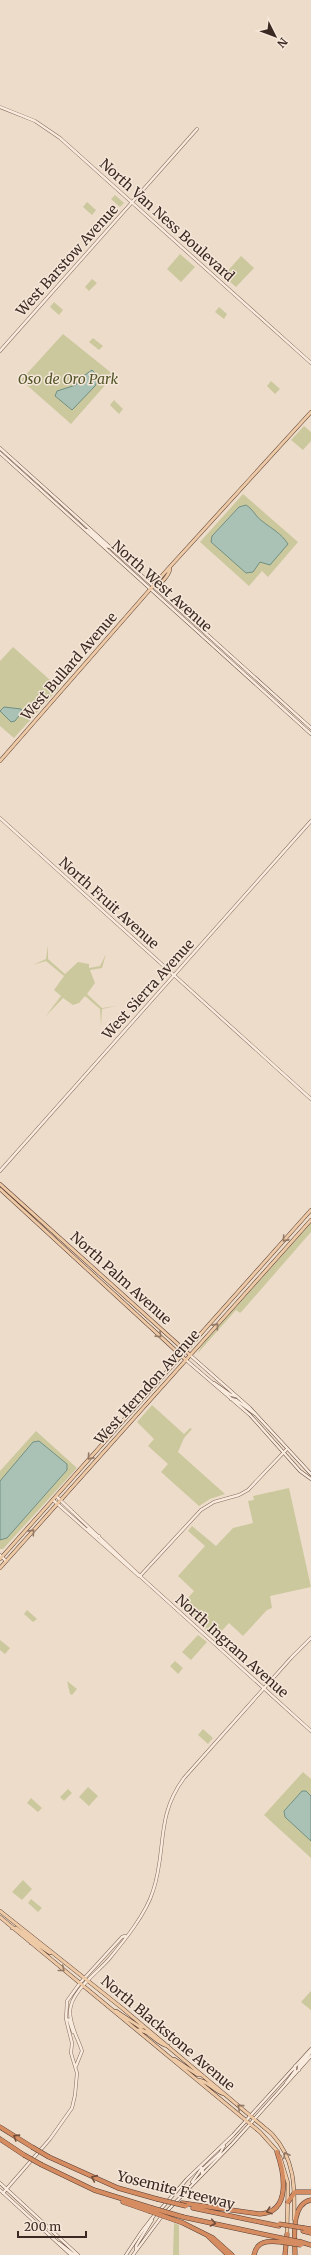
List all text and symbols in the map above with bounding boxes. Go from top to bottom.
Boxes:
north arrow [255,16,295,56]
text: N [274,35,291,51]
street label: North Van Ness Boulevard [96,155,238,286]
street label: West Barstow Avenue [11,200,122,320]
park label: Oso de Oro Park [18,370,119,388]
street label: North West Avenue [108,536,216,636]
street label: West Bullard Avenue [16,608,121,725]
street label: North Fruit Avenue [55,853,163,953]
street label: West Sierra Avenue [98,935,198,1044]
street label: North Palm Avenue [67,1228,175,1328]
one-way arrow [283,1235,290,1242]
one-way arrow [212,1323,219,1331]
street label: West Herndon Avenue [90,1326,203,1449]
one-way arrow [154,1330,162,1337]
one-way arrow [88,1453,95,1460]
one-way arrow [27,1530,34,1537]
street label: North Ingram Avenue [172,1591,292,1701]
one-way arrow [58,1964,65,1971]
street label: North Blackstone Avenue [97,1972,239,2094]
one-way arrow [237,2105,245,2112]
one-way arrow [13,2135,20,2142]
one-way arrow [283,2151,290,2159]
street label: Yosemite Freeway [114,2166,238,2214]
one-way arrow [90,2174,97,2182]
one-way arrow [265,2206,272,2215]
scale bar [18,2213,86,2239]
text: 200 m [24,2219,61,2234]
one-way arrow [210,2219,216,2227]

